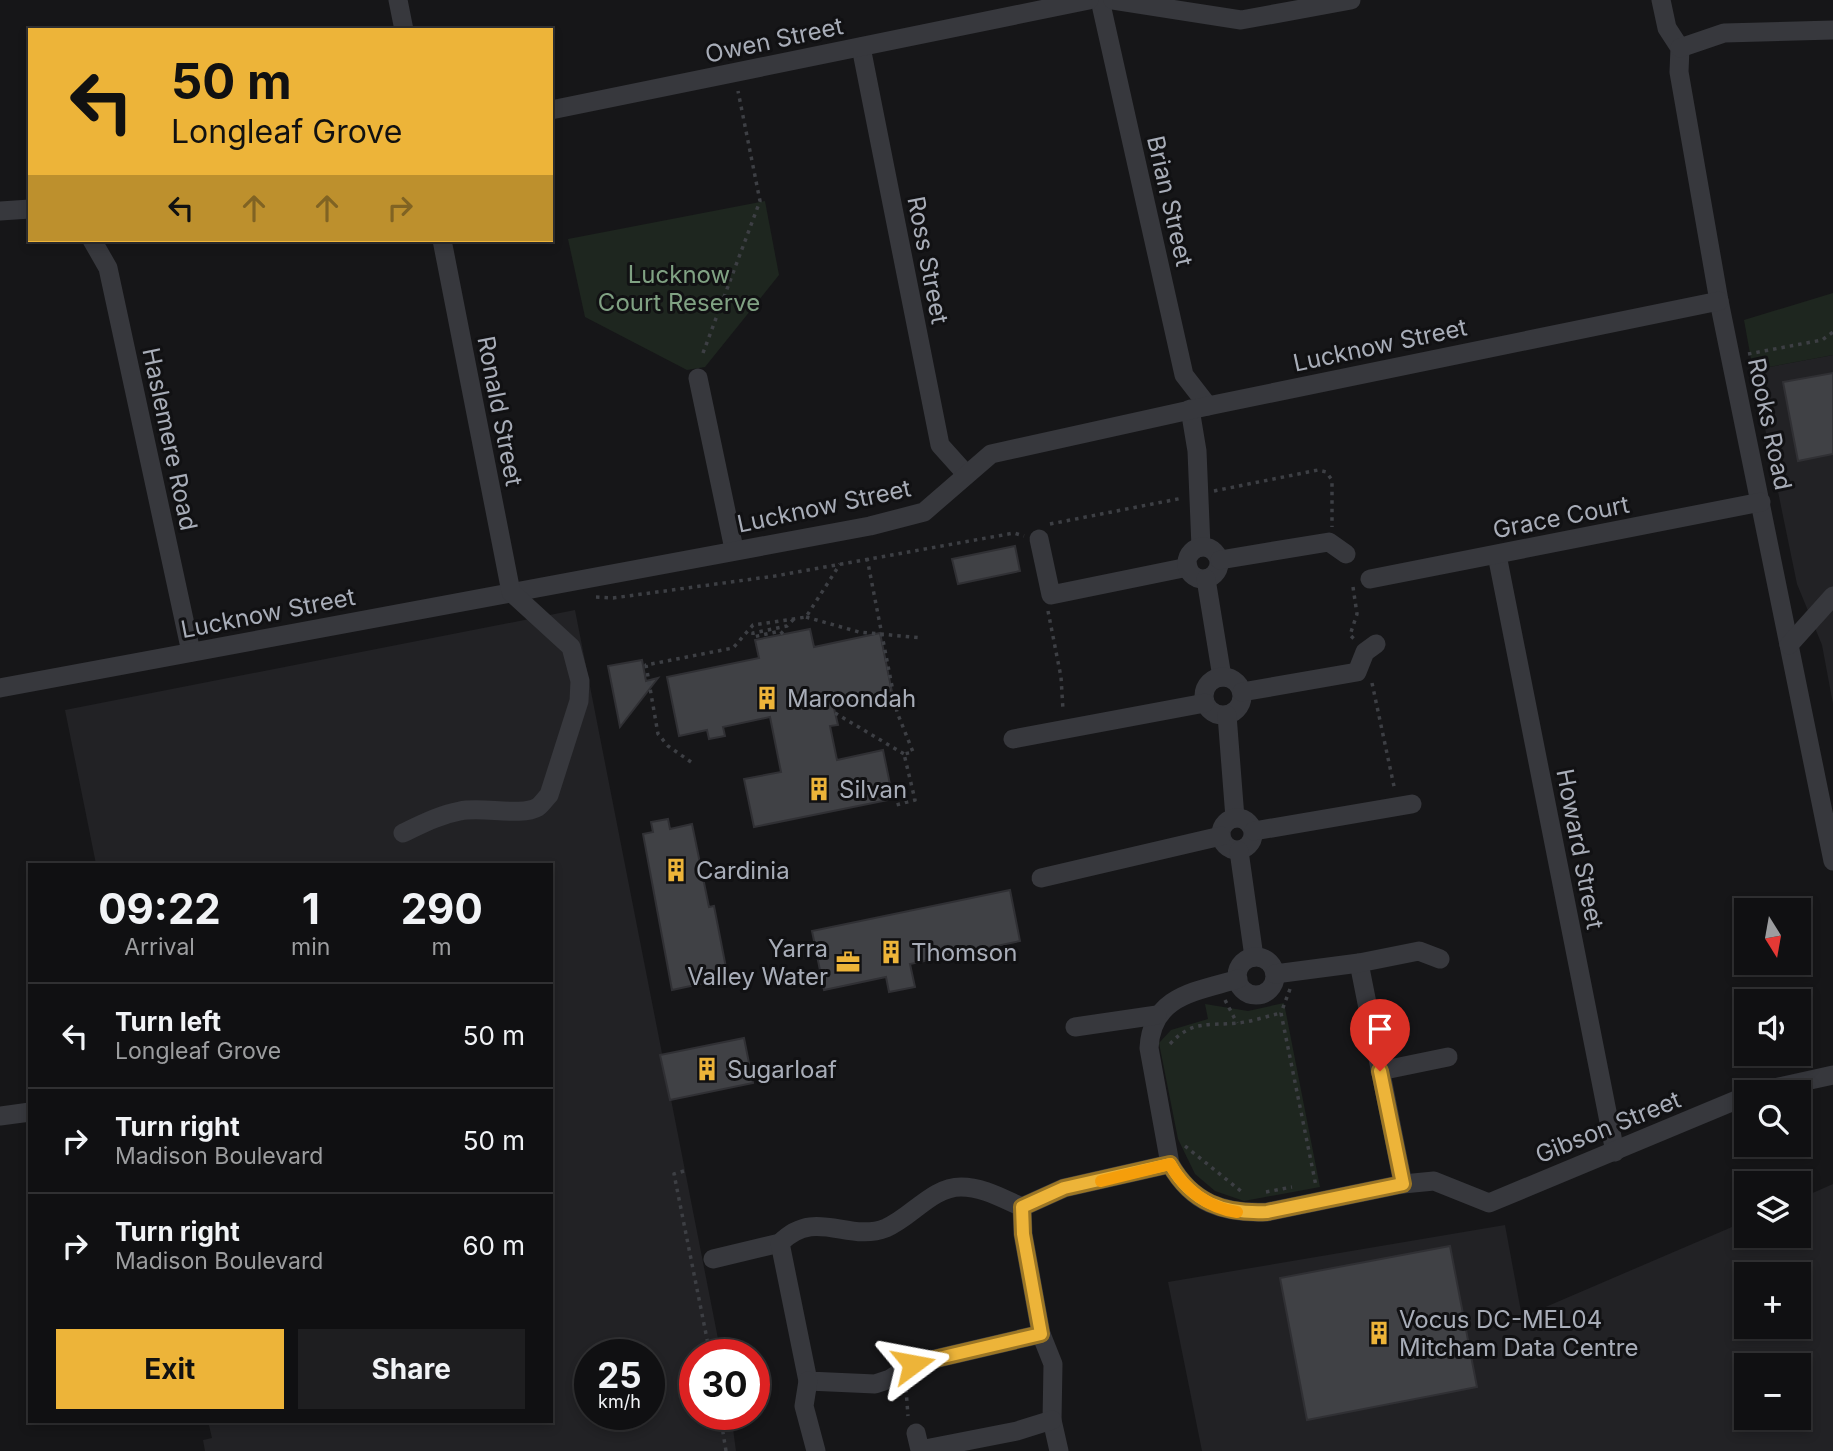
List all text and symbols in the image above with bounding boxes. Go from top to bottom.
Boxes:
street label: Owen Street [702,11,846,69]
text: 50 m [171,52,292,111]
icon: left [56,56,147,147]
text: Longleaf Grove [171,112,402,151]
street label: Brian Street [1141,133,1199,269]
icon: left [162,189,200,227]
icon: ahead [235,189,273,227]
icon: ahead [308,189,346,227]
icon: right [381,189,419,227]
street label: Ross Street [901,194,955,326]
park label: Lucknow Court Reserve [598,260,760,317]
street label: Lucknow Street [1290,312,1470,378]
street label: Ronald Street [471,334,529,489]
street label: Haslemere Road [136,345,204,533]
street label: Rooks Road [1742,355,1798,493]
street label: Lucknow Street [734,473,914,539]
street label: Grace Court [1490,490,1632,544]
street label: Lucknow Street [178,582,358,644]
building icon: Maroondah [753,684,781,712]
place label: Maroondah [787,684,916,713]
street label: Howard Street [1550,766,1610,932]
building icon: Silvan [805,775,833,803]
place label: Silvan [839,775,907,804]
building icon: Cardinia [662,856,690,884]
place label: Cardinia [696,856,790,885]
text: 09:22 [98,883,221,934]
text: 1 [302,883,320,934]
text: 290 [401,883,483,934]
north arrow [1734,898,1811,975]
map controls [1734,898,1811,1430]
text: Arrival [124,933,195,961]
text: min [291,933,330,961]
text: m [432,933,452,961]
place label: Yarra Valley Water [687,934,828,991]
building icon: Thomson [877,938,905,966]
place label: Thomson [911,938,1017,967]
office icon: Yarra Valley Water [834,948,862,976]
button: sound [1734,989,1811,1066]
pin [1350,999,1410,1071]
text: Turn left [115,1006,221,1037]
icon: arrive [1361,1010,1399,1048]
icon: left [56,1017,94,1055]
text: 50 m [463,1020,525,1051]
text: Longleaf Grove [115,1037,281,1065]
building icon: Sugarloaf [693,1055,721,1083]
place label: Sugarloaf [727,1055,837,1084]
button: search [1734,1080,1811,1157]
street label: Gibson Street [1531,1085,1685,1169]
text: Turn right [115,1111,240,1142]
icon: right [56,1122,94,1160]
text: 50 m [463,1125,525,1156]
text: Madison Boulevard [115,1142,323,1170]
button: layers [1734,1171,1811,1248]
text: Turn right [115,1216,240,1247]
icon: right [56,1227,94,1265]
text: 60 m [462,1230,525,1261]
text: Madison Boulevard [115,1247,323,1275]
button: + [1734,1262,1811,1339]
place label: Vocus DC-MEL04 Mitcham Data Centre [1399,1305,1638,1362]
building icon: Vocus DC-MEL04 Mitcham Data Centre [1365,1319,1393,1347]
position arrow [876,1327,950,1401]
button: Exit [56,1329,284,1409]
button: Share [298,1329,525,1409]
speed limit sign: 30 [679,1339,770,1430]
button: − [1734,1353,1811,1430]
text: 25 [597,1354,642,1396]
text: km/h [598,1391,641,1412]

